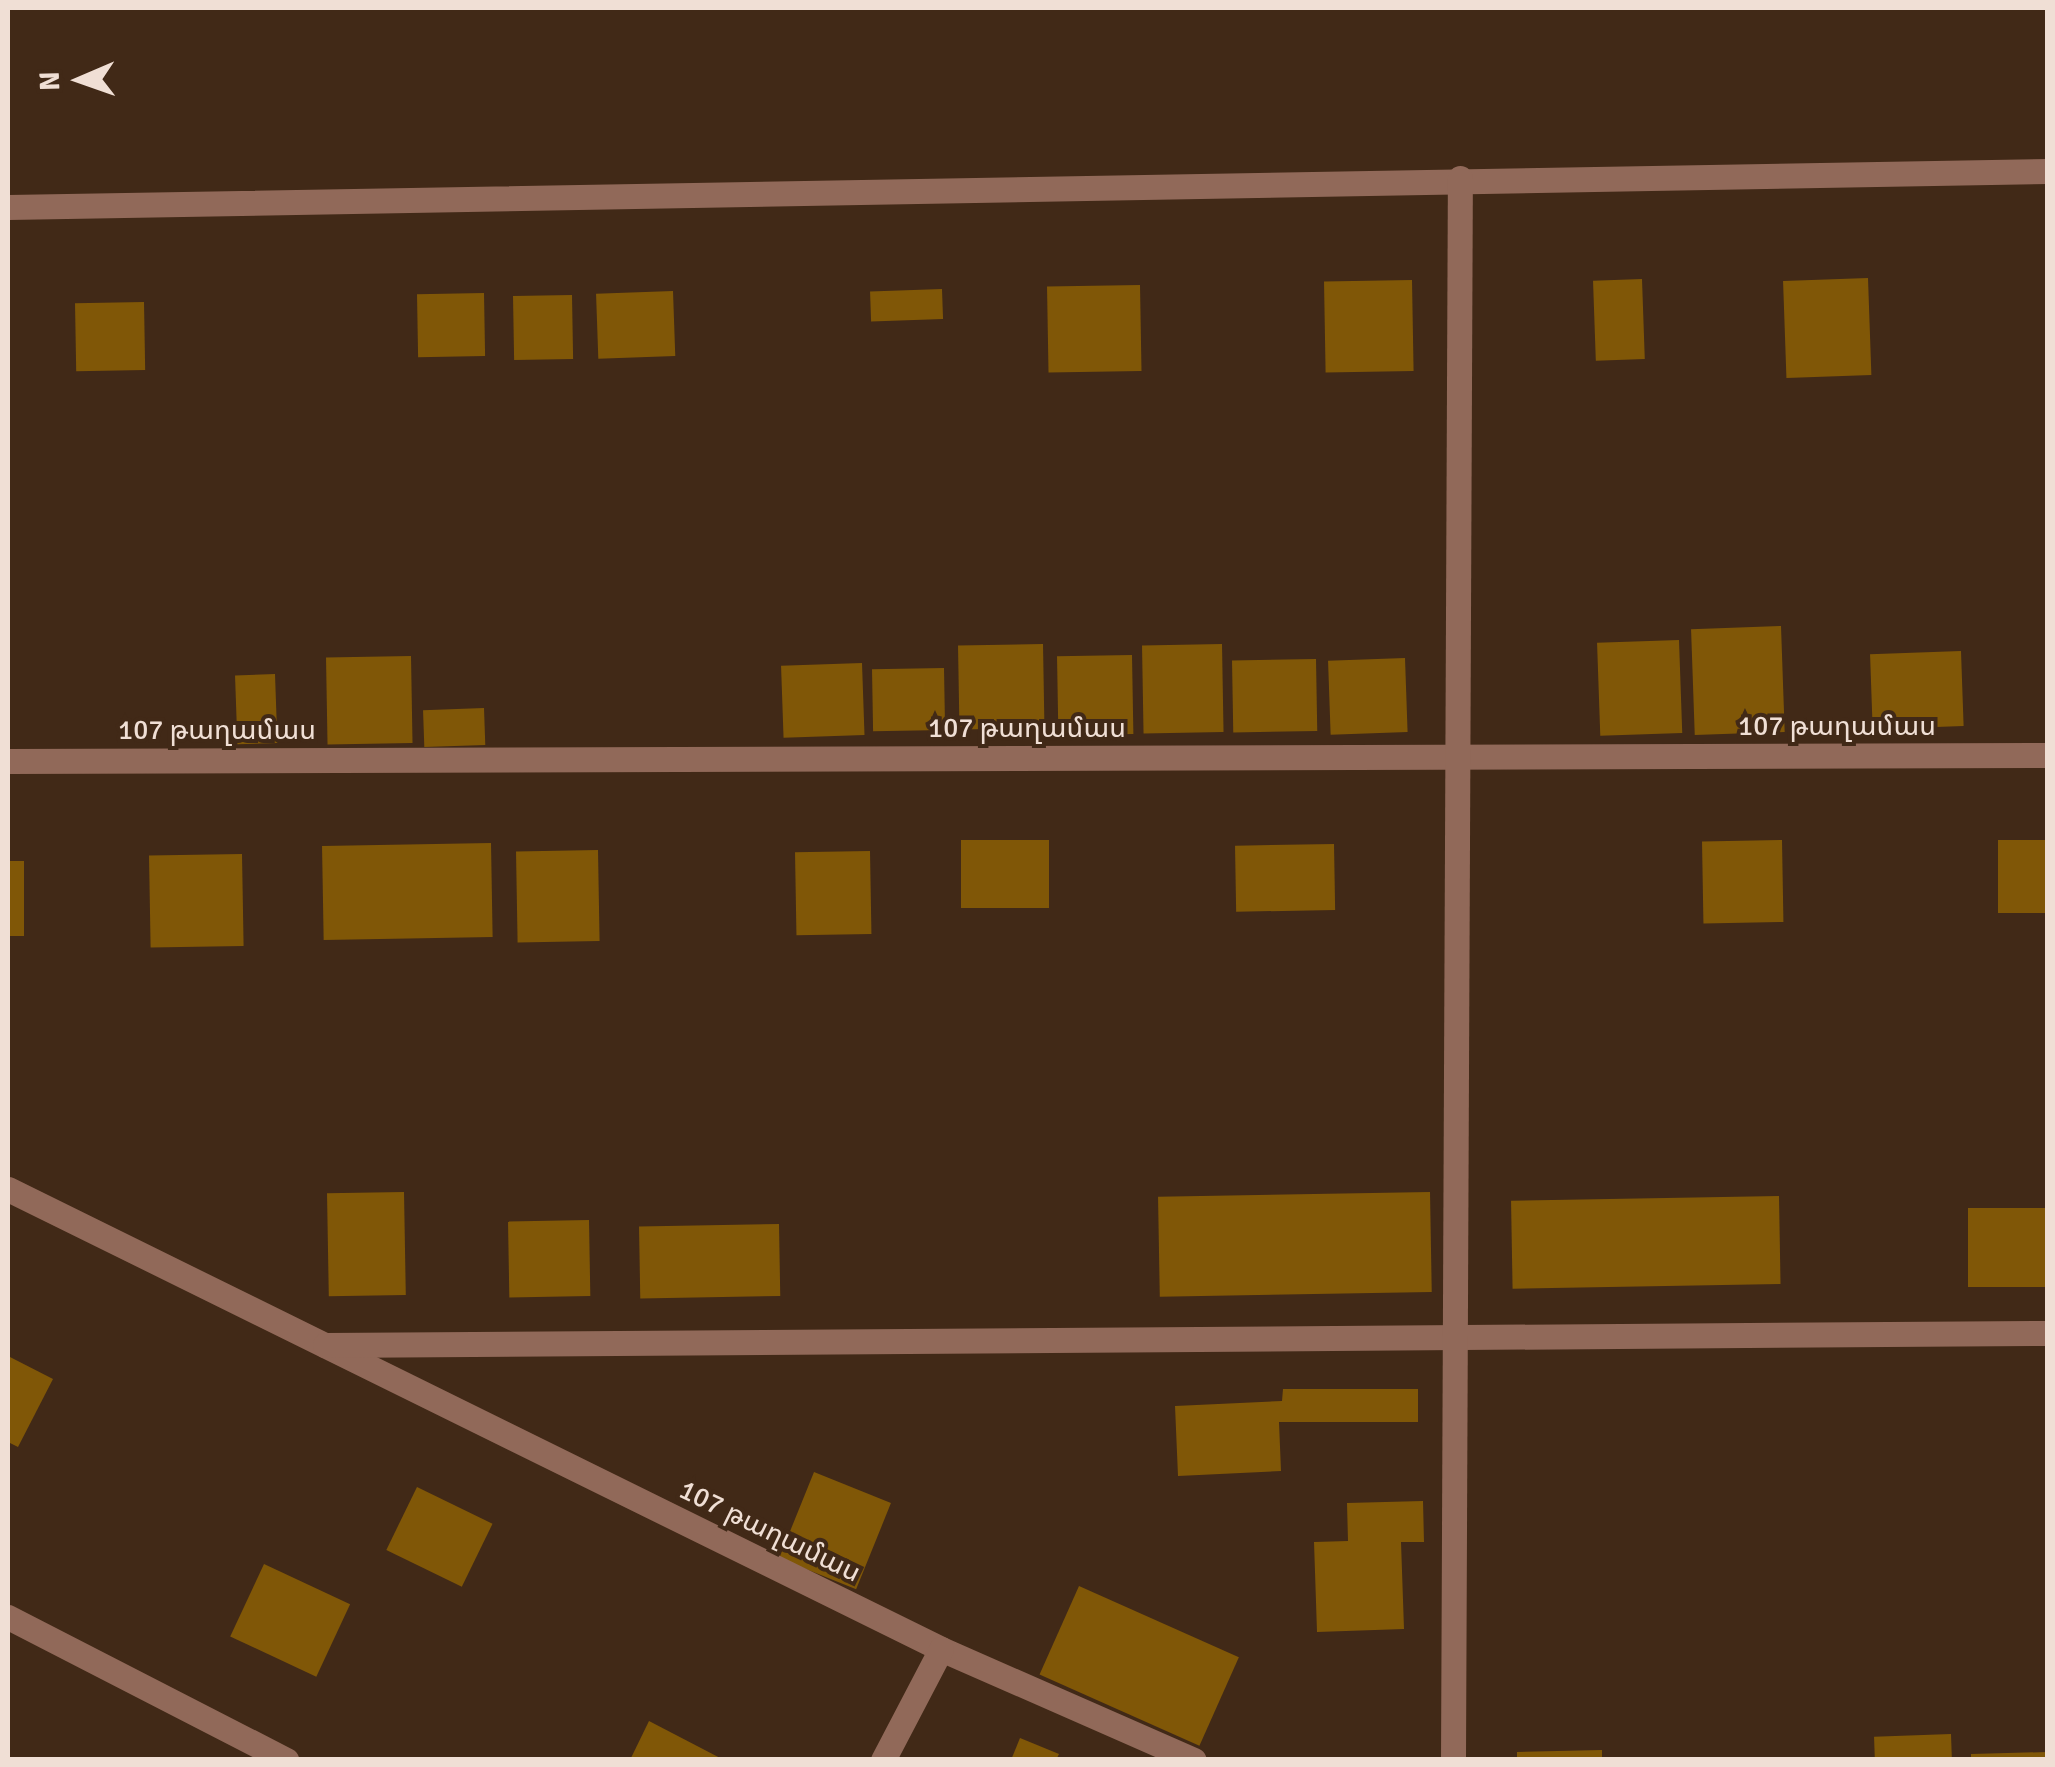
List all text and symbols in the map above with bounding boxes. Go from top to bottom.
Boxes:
north arrow [30,30,130,130]
text: N [33,71,67,91]
street label: 107 թաղամաս [1738,709,1936,743]
street label: 107 թաղամաս [928,711,1126,745]
street label: 107 թաղամաս [118,713,316,747]
street label: 107 թաղամաս [674,1473,866,1589]

